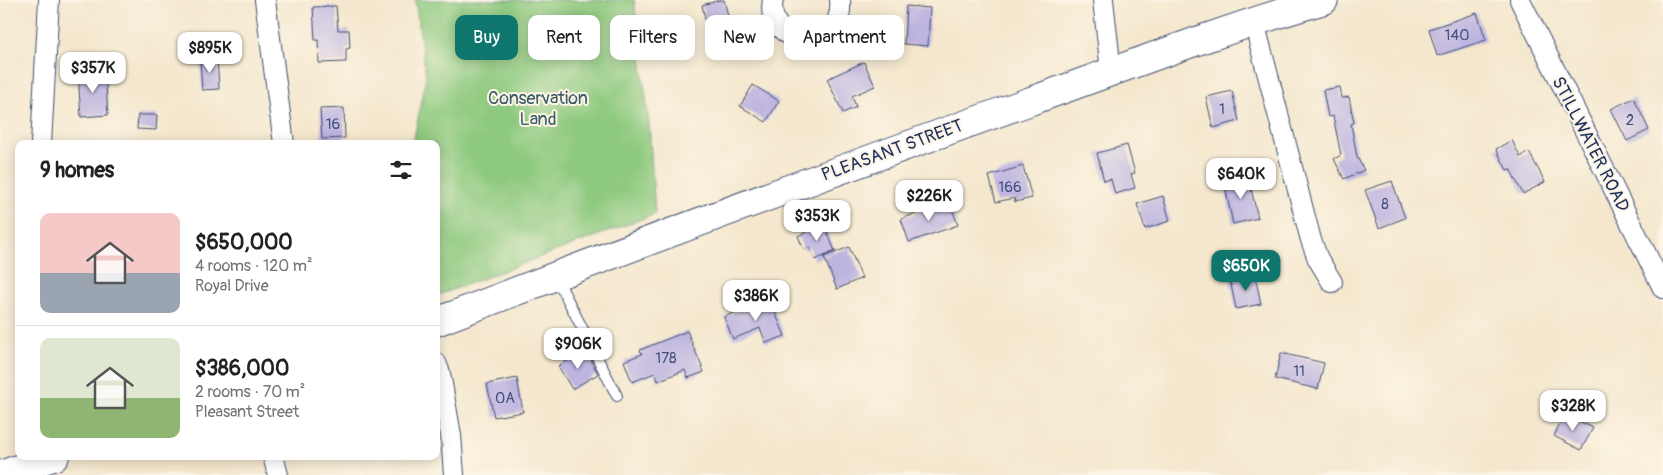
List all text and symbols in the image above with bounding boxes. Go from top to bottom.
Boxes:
chip: Buy [455,15,518,60]
chip: Rent [528,15,600,60]
chip: Filters [610,15,695,60]
chip: New [705,15,774,60]
chip: Apartment [784,15,904,60]
house number: 140 [1445,26,1469,45]
pin: $895K [175,32,245,74]
text: $895K [188,38,232,58]
pin: $357K [58,52,128,94]
text: $357K [71,58,115,78]
street label: STILLWATER ROAD [1547,73,1635,216]
park label: Conservation Land [488,87,588,131]
house number: 1 [1219,100,1225,119]
house number: 2 [1626,111,1634,130]
street label: PLEASANT STREET [818,114,966,187]
house number: 16 [326,115,340,134]
icon: filters [387,156,415,184]
text: 9 homes [40,157,114,184]
pin: $640K [1206,158,1276,200]
text: $640K [1217,164,1265,184]
house number: 166 [998,178,1022,197]
pin: $226K [894,180,964,222]
text: $226K [906,186,952,206]
house number: 8 [1381,195,1389,214]
pin: $353K [782,200,852,242]
text: $353K [795,206,839,226]
text: $650,000 [195,229,293,256]
icon: home [80,233,140,293]
pin: $650K [1211,250,1281,292]
text: 4 rooms · 120 m² [195,256,312,276]
text: $650K [1222,256,1270,276]
text: Royal Drive [195,276,269,296]
pin: $386K [721,280,791,322]
text: $386K [734,286,778,306]
pin: $906K [543,328,613,370]
text: $906K [555,334,601,354]
house number: 178 [655,349,677,368]
text: $386,000 [195,355,289,382]
icon: home [80,358,140,418]
house number: 11 [1293,362,1305,381]
text: 2 rooms · 70 m² [195,382,305,402]
house number: 0A [495,389,515,408]
pin: $328K [1538,390,1608,432]
text: $328K [1551,396,1595,416]
text: Pleasant Street [195,402,299,422]

